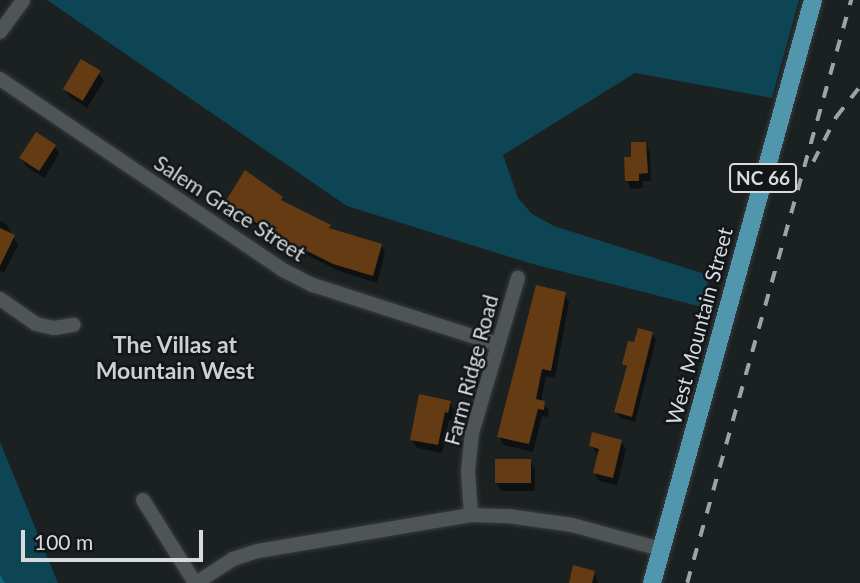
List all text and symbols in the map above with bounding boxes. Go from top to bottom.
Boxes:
street label: Salem Grace Street [150,150,310,266]
road number: NC 66 [728,162,798,194]
street label: West Mountain Street [661,225,737,427]
street label: Farm Ridge Road [439,292,503,448]
district label: The Villas at Mountain West [96,330,254,384]
scale bar [24,516,206,560]
text: 100 m [34,529,93,554]

